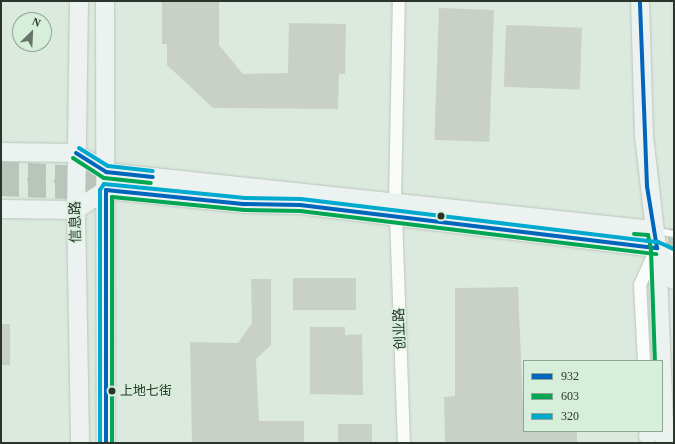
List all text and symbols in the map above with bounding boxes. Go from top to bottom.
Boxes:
north arrow [12,12,52,52]
text: N [30,15,43,29]
street label: 信息路 [67,201,85,243]
unlabelled marker [436,211,446,221]
street label: 创业路 [391,308,409,350]
legend [523,360,663,432]
text: 932 [561,369,579,383]
place label: 上地七街 [120,383,172,399]
marker: 上地七街 [107,386,117,396]
text: 603 [561,389,579,403]
text: 320 [561,409,579,423]

